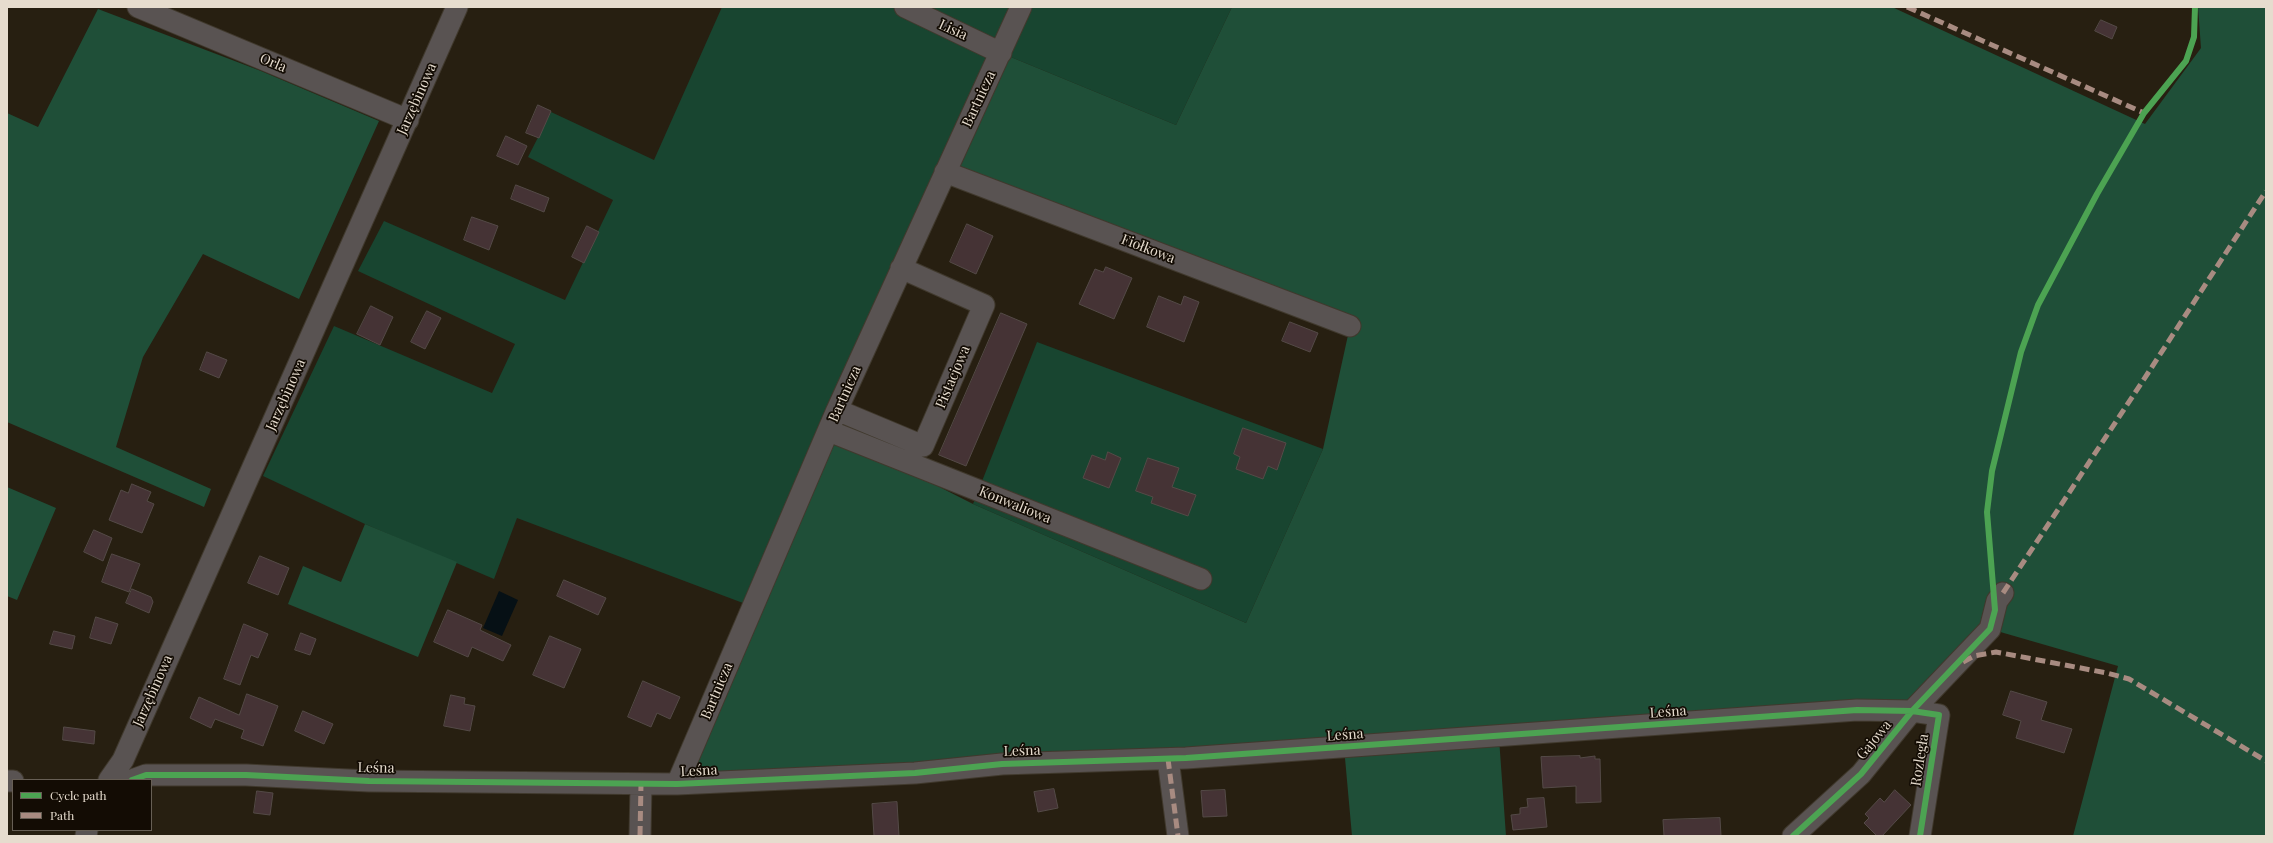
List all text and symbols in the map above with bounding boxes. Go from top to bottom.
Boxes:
street label: Lisia [936,16,970,44]
street label: Orla [257,50,289,76]
street label: Jarzębinowa [394,61,440,137]
street label: Bartnicza [959,68,999,130]
street label: Fiołkowa [1119,231,1177,267]
street label: Pistacjowa [932,343,974,411]
street label: Jarzębinowa [263,357,309,433]
street label: Bartnicza [825,363,865,425]
street label: Konwaliowa [977,483,1053,527]
street label: Jarzębinowa [130,653,176,729]
street label: Bartnicza [698,660,736,722]
street label: Leśna [1649,702,1687,722]
street label: Gajowa [1853,717,1895,763]
street label: Leśna [1326,725,1364,745]
street label: Rozległa [1908,733,1932,787]
street label: Leśna [1003,742,1041,760]
street label: Leśna [357,759,395,777]
street label: Leśna [680,762,718,780]
legend [12,779,152,831]
text: Cycle path [50,787,107,803]
text: Path [50,807,74,823]

